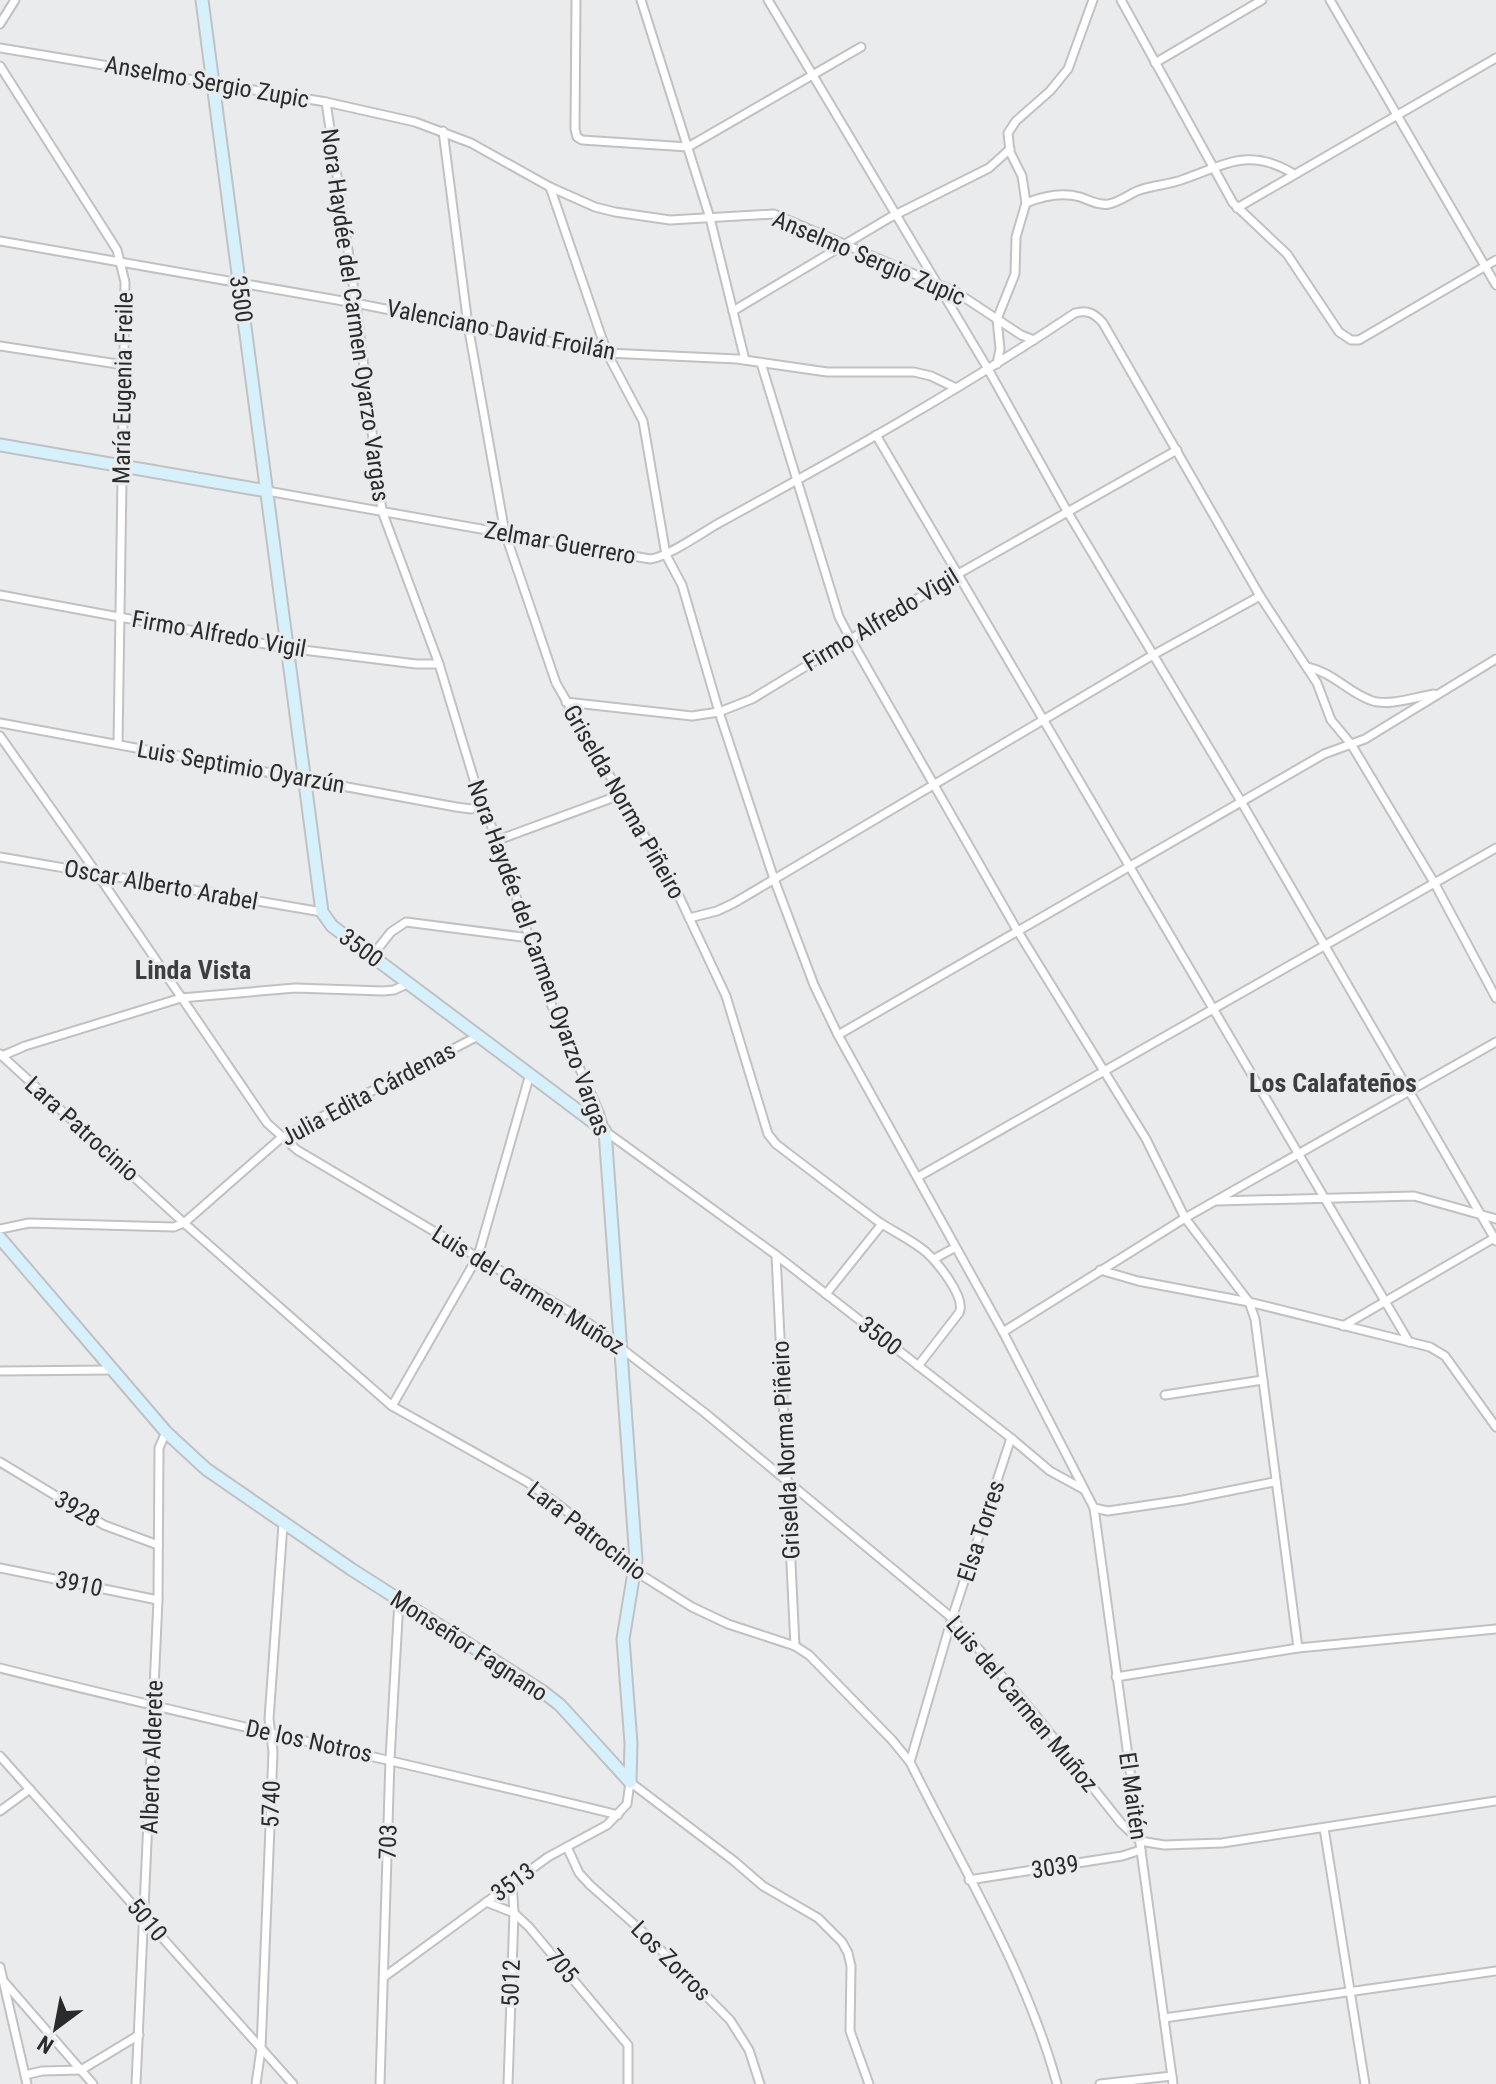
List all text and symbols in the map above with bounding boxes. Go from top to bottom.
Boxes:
street label: Anselmo Sergio Zupic [103,50,311,114]
street label: Nora Haydée del Carmen Oyarzo Vargas [315,127,395,503]
street label: Anselmo Sergio Zupic [768,205,970,311]
street label: 3500 [224,274,258,324]
street label: María Eugenia Freile [107,292,139,484]
street label: Valenciano David Froilán [384,294,618,366]
street label: Zelmar Guerrero [482,516,638,570]
street label: Firmo Alfredo Vigil [798,563,964,677]
street label: Firmo Alfredo Vigil [130,605,308,663]
street label: Griselda Norma Piñeiro [557,700,691,904]
street label: Luis Septimio Oyarzún [135,735,347,799]
street label: Nora Haydée del Carmen Oyarzo Vargas [461,776,617,1140]
street label: Oscar Alberto Arabel [62,854,260,916]
street label: 3500 [334,923,388,973]
district label: Linda Vista [135,955,251,985]
street label: Julia Edita Cárdenas [276,1036,460,1152]
district label: Los Calafateños [1249,1068,1417,1098]
street label: Lara Patrocinio [19,1071,145,1187]
street label: Luis del Carmen Muñoz [427,1220,629,1360]
street label: 3500 [853,1310,907,1362]
street label: Griselda Norma Piñeiro [766,1340,806,1560]
street label: Lara Patrocinio [522,1476,652,1586]
street label: Elsa Torres [951,1477,1011,1585]
street label: 3928 [49,1485,105,1533]
street label: 3910 [53,1565,105,1603]
street label: Monseñor Fagnano [385,1585,553,1707]
street label: Luis del Carmen Muñoz [940,1610,1104,1798]
street label: Alberto Alderete [135,1680,169,1834]
street label: De los Notros [243,1714,375,1768]
street label: El Maitén [1113,1750,1153,1842]
street label: 5740 [256,1780,286,1828]
street label: 703 [373,1824,403,1860]
street label: 3039 [1029,1849,1081,1885]
street label: 3513 [486,1857,540,1907]
street label: 5010 [121,1893,173,1947]
street label: Los Zorros [625,1915,717,2007]
street label: 705 [540,1943,584,1989]
street label: 5012 [496,1959,526,2007]
north arrow [16,1988,96,2068]
text: N [33,2030,58,2059]

